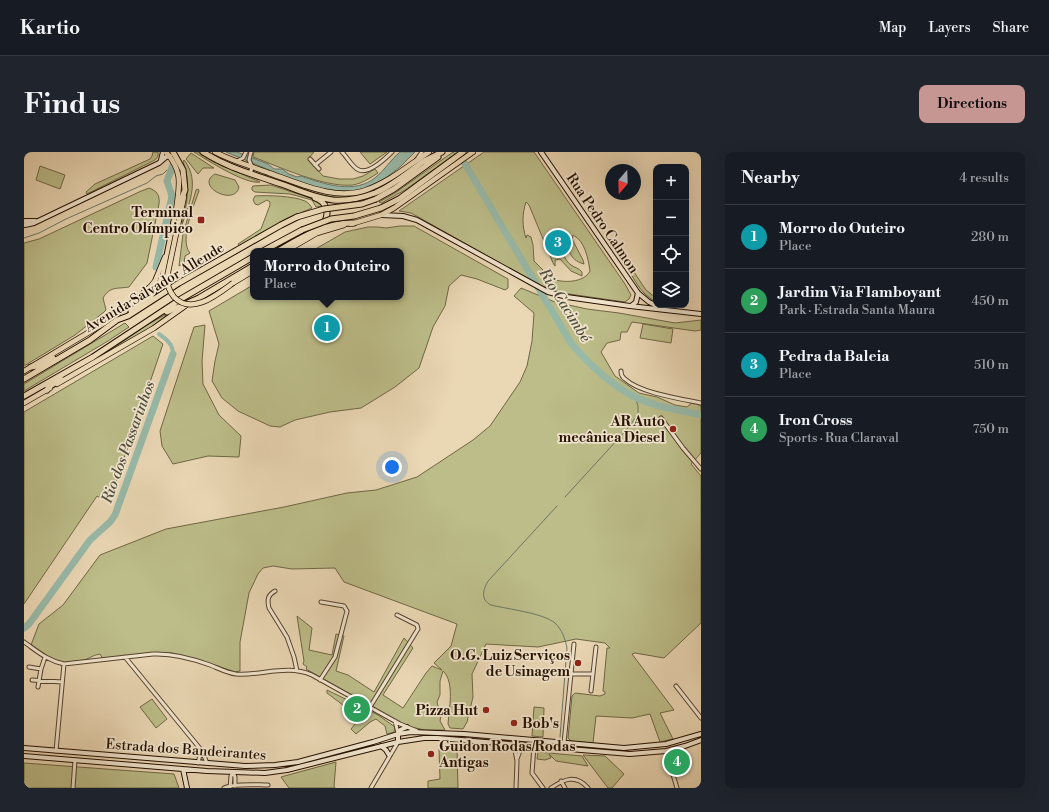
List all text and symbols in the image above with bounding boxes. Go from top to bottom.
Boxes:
text: Kartio [20,16,80,40]
text: Map [879,19,906,37]
text: Layers [928,19,971,37]
text: Share [993,19,1029,37]
button: Directions [919,85,1025,123]
text: Find us [24,87,120,122]
north arrow [605,164,641,200]
map controls [653,164,689,308]
button: + [653,164,689,200]
text: Nearby [741,167,800,189]
street label: Rua Pedro Calmon [562,170,643,278]
text: 4 results [959,170,1009,186]
button: − [653,200,689,236]
place label: Terminal Centro Olímpico [82,204,193,238]
marker: Terminal Centro Olímpico [196,215,206,225]
text: Morro do Outeiro [779,219,905,238]
pin: 3 [545,228,571,258]
text: 1 [751,229,757,245]
text: 280 m [971,229,1009,245]
button: locate [653,236,689,272]
text: Place [779,238,811,254]
street label: Avenida Salvador Allende [80,239,228,337]
popup [250,248,404,300]
text: Morro do Outeiro [264,257,390,276]
water label: Rio Cacimbé [534,264,595,347]
button: layers [653,272,689,308]
text: Place [264,276,296,292]
text: Jardim Via Flamboyant [779,283,941,302]
text: 2 [750,293,758,309]
text: 450 m [971,293,1009,309]
text: Park · Estrada Santa Maura [779,302,935,318]
pin: 1 [314,313,340,343]
text: Pedra da Baleia [779,347,889,366]
text: 3 [750,357,758,373]
text: 510 m [974,357,1009,373]
text: Place [779,366,811,382]
water label: Rio dos Passarinhos [97,378,160,507]
text: Iron Cross [779,411,853,430]
place label: AR Auto mecânica Diesel [558,413,665,447]
text: 4 [750,421,758,437]
text: 750 m [973,421,1009,437]
marker: AR Auto mecânica Diesel [668,424,678,434]
text: Sports · Rua Claraval [779,430,899,446]
your location [382,457,402,477]
place label: O.G. Luiz Serviços de Usinagem [450,647,570,681]
marker: O.G. Luiz Serviços de Usinagem [573,658,583,668]
pin: 2 [344,694,370,724]
place label: Pizza Hut [415,702,479,720]
marker: Pizza Hut [481,705,491,715]
place label: Bob's [522,715,559,733]
marker: Bob's [509,718,519,728]
street label: Estrada dos Bandeirantes [105,735,267,765]
place label: Guidon Rodas/Rodas Antigas [438,738,575,772]
pin: 4 [664,747,690,777]
marker: Guidon Rodas/Rodas Antigas [426,749,436,759]

